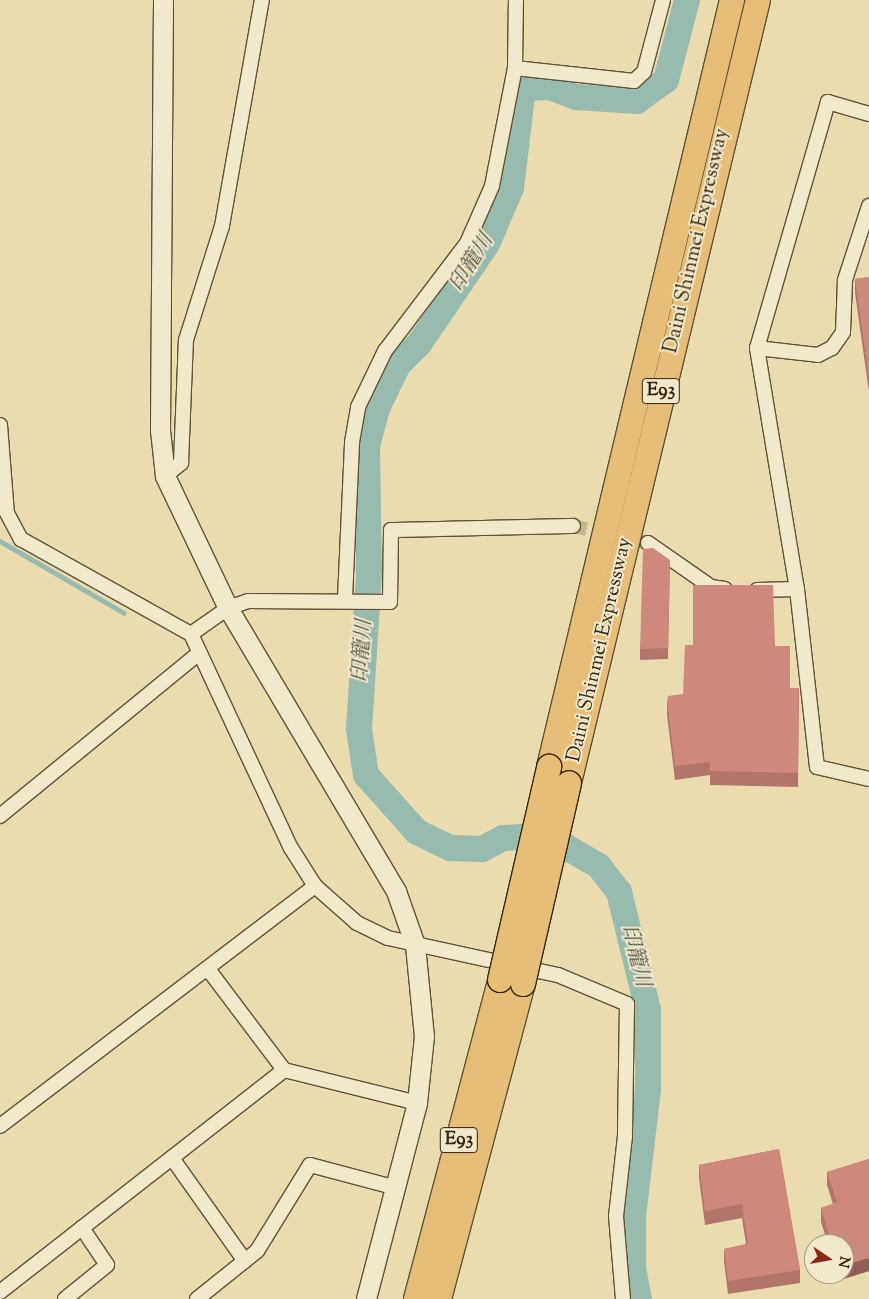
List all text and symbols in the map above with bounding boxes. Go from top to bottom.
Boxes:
street label: Daini Shinmei Expressway [659,126,735,356]
water label: 印籠川 [445,230,499,296]
road number: E93 [641,374,681,408]
street label: Daini Shinmei Expressway [562,535,638,765]
water label: 印籠川 [348,619,378,683]
water label: 印籠川 [615,922,655,990]
road number: E93 [439,1124,479,1156]
north arrow [804,1234,854,1284]
text: N [832,1254,854,1269]

